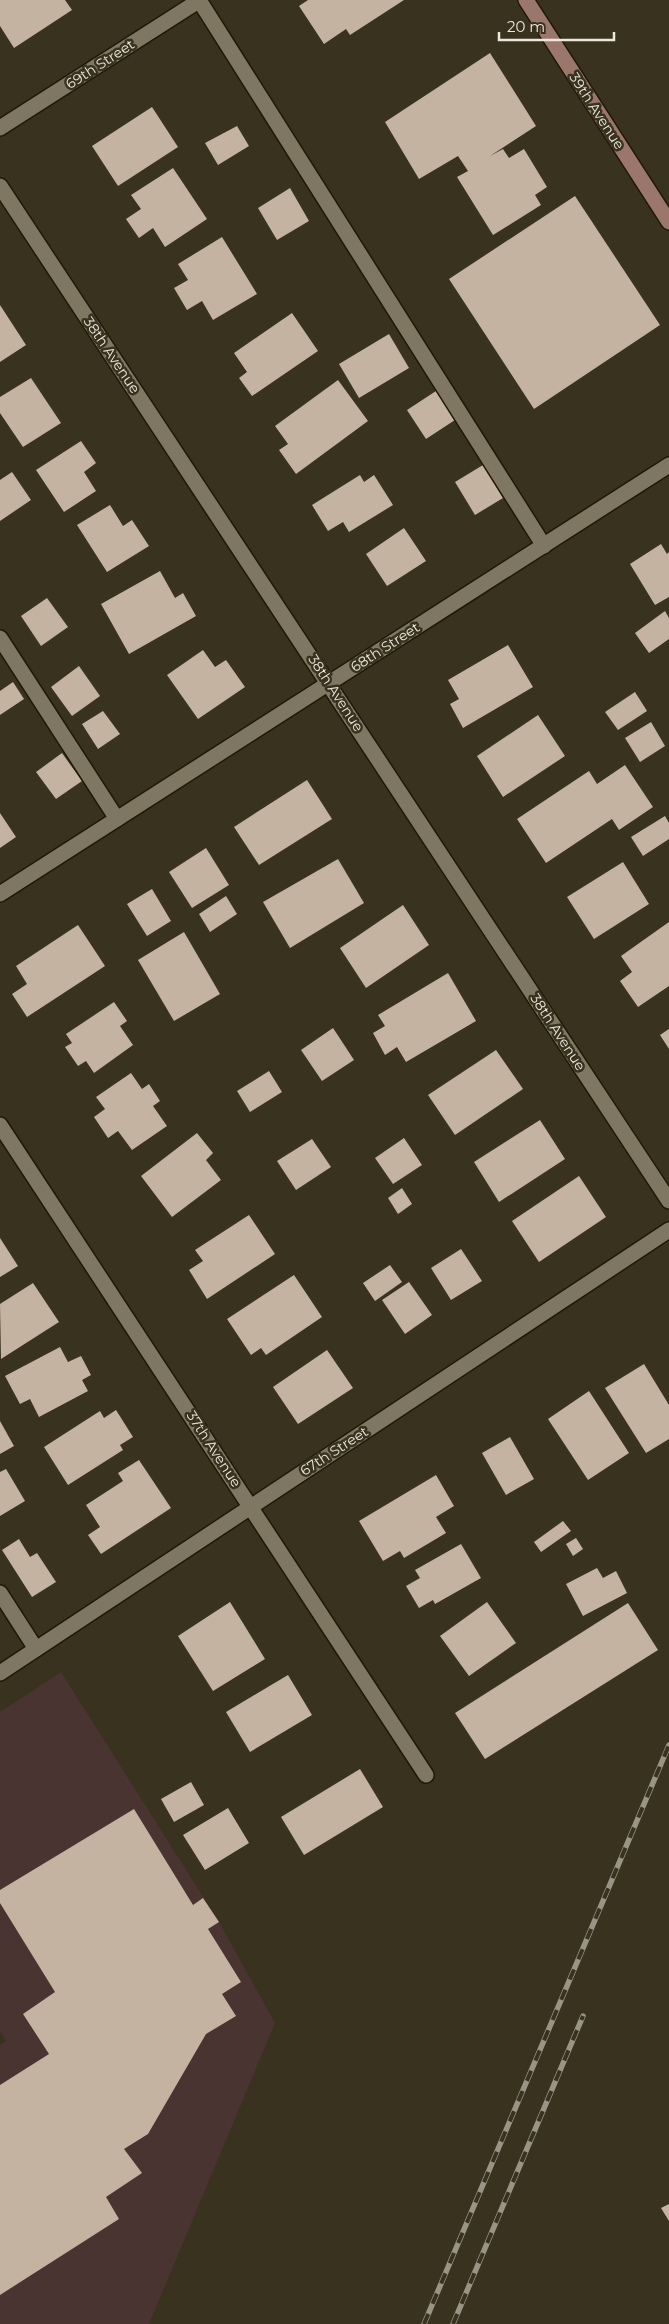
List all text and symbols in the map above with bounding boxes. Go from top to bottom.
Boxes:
scale bar [499,10,614,42]
text: 20 m [507,17,545,36]
street label: 69th Street [62,35,138,93]
street label: 39th Avenue [565,69,629,153]
street label: 38th Avenue [80,313,144,397]
street label: 68th Street [347,618,423,676]
street label: 38th Avenue [304,651,368,735]
street label: 38th Avenue [526,990,590,1074]
street label: 37th Avenue [183,1407,245,1491]
street label: 67th Street [297,1422,372,1480]

